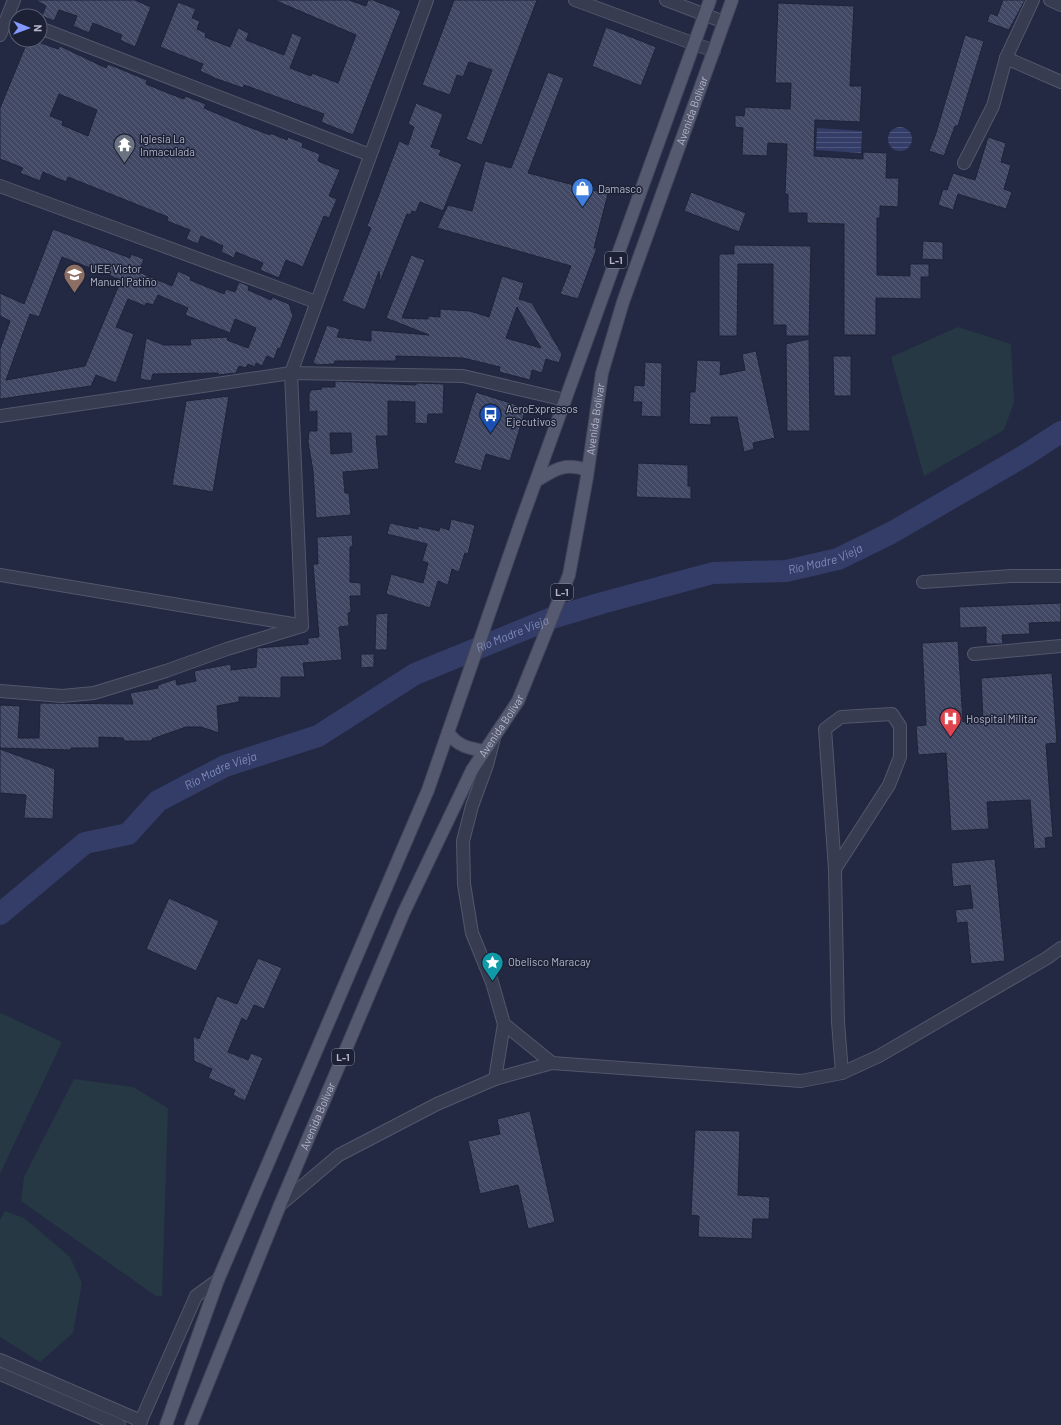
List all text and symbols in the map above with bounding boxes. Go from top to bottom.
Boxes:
north arrow [8,8,48,48]
text: N [32,24,45,32]
street label: Avenida Bolívar [673,74,710,147]
temple icon: Iglesia La Inmaculada [111,132,137,165]
place label: Iglesia La Inmaculada [140,132,195,158]
shop icon: Damasco [570,176,596,209]
place label: Damasco [598,182,642,195]
road number: L-1 [605,252,627,268]
school or university icon: UEE Victor Manuel Patiño [62,262,88,295]
place label: UEE Victor Manuel Patiño [90,262,157,288]
street label: Avenida Bolívar [583,382,606,456]
bus stop icon: AeroExpressos Ejecutivos [478,402,504,435]
place label: AeroExpressos Ejecutivos [506,402,578,428]
water label: Río Madre Vieja [787,540,864,576]
road number: L-1 [551,584,573,600]
water label: Río Madre Vieja [474,612,551,654]
street label: Avenida Bolívar [476,692,526,759]
hospital icon: Hospital Militar [938,706,964,739]
place label: Hospital Militar [966,712,1037,725]
water label: Río Madre Vieja [182,748,258,792]
place icon: Obelisco Maracay [479,949,505,982]
place label: Obelisco Maracay [508,955,591,968]
road number: L-1 [332,1049,354,1065]
street label: Avenida Bolívar [297,1080,337,1152]

